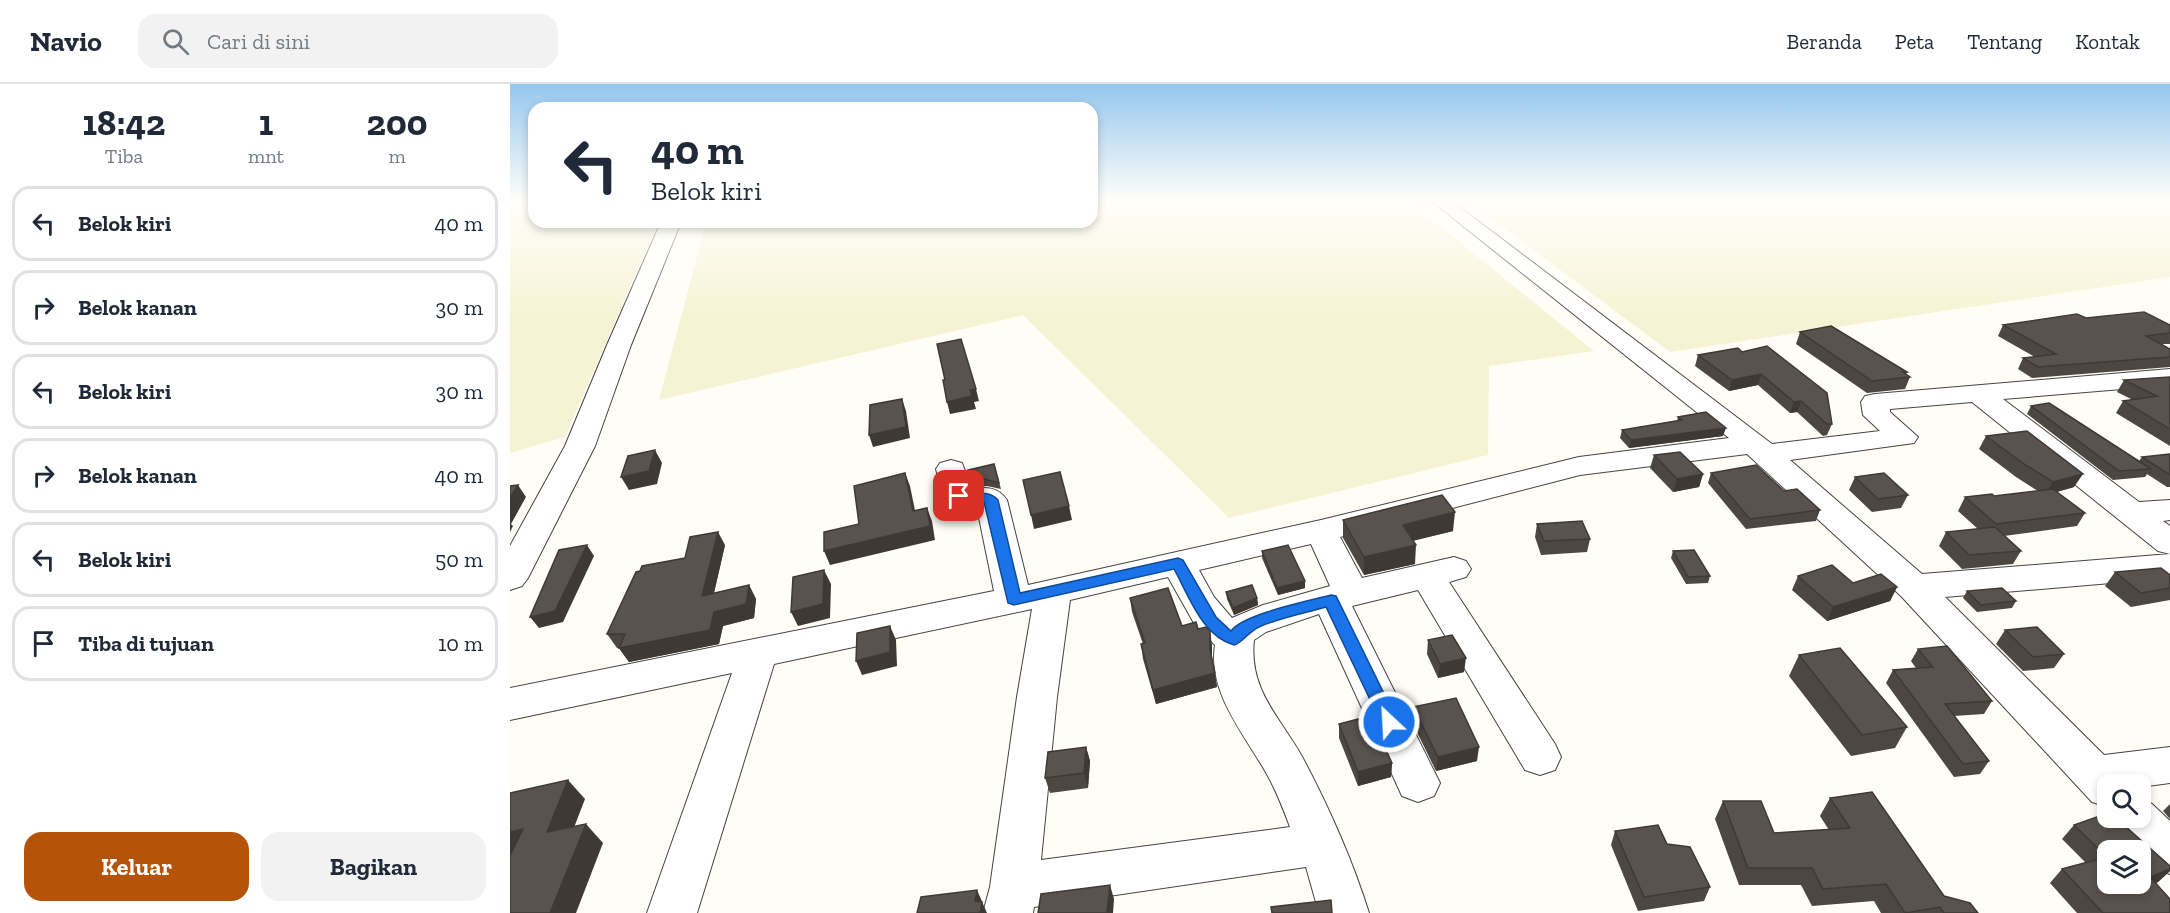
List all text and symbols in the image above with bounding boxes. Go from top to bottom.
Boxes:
search box [138,14,558,68]
text: Navio [30,25,102,58]
icon: search [159,25,192,58]
text: Cari di sini [207,28,310,55]
text: Beranda [1787,29,1862,54]
text: Peta [1895,29,1934,54]
text: Tentang [1967,29,2042,54]
text: Kontak [2075,29,2140,54]
text: 18:42 [83,101,165,144]
text: 1 [259,101,273,144]
text: 200 [367,101,427,144]
text: 40 m [651,124,744,175]
icon: left [552,126,630,204]
text: Tiba [105,144,143,168]
text: mnt [248,144,284,168]
text: m [388,144,406,168]
text: Belok kiri [651,175,762,207]
icon: left [27,207,60,240]
text: Belok kiri [78,210,171,237]
text: 40 m [434,210,483,237]
icon: right [27,291,60,324]
text: Belok kanan [78,294,197,321]
text: 30 m [436,294,483,321]
icon: left [27,375,60,408]
text: Belok kiri [78,378,171,405]
text: 30 m [436,378,483,405]
icon: right [27,459,60,492]
text: Belok kanan [78,462,197,489]
text: 40 m [434,462,483,489]
pin [933,470,984,521]
icon: arrive [942,479,975,512]
icon: left [27,543,60,576]
text: Belok kiri [78,546,171,573]
text: 50 m [435,546,483,573]
icon: arrive [27,627,60,660]
text: Tiba di tujuan [78,630,214,657]
text: 10 m [438,630,483,657]
position arrow [1357,690,1421,754]
map controls [2097,774,2151,894]
button: search [2097,774,2151,828]
button: Keluar [24,832,249,901]
button: Bagikan [261,832,486,901]
button: layers [2097,840,2151,894]

